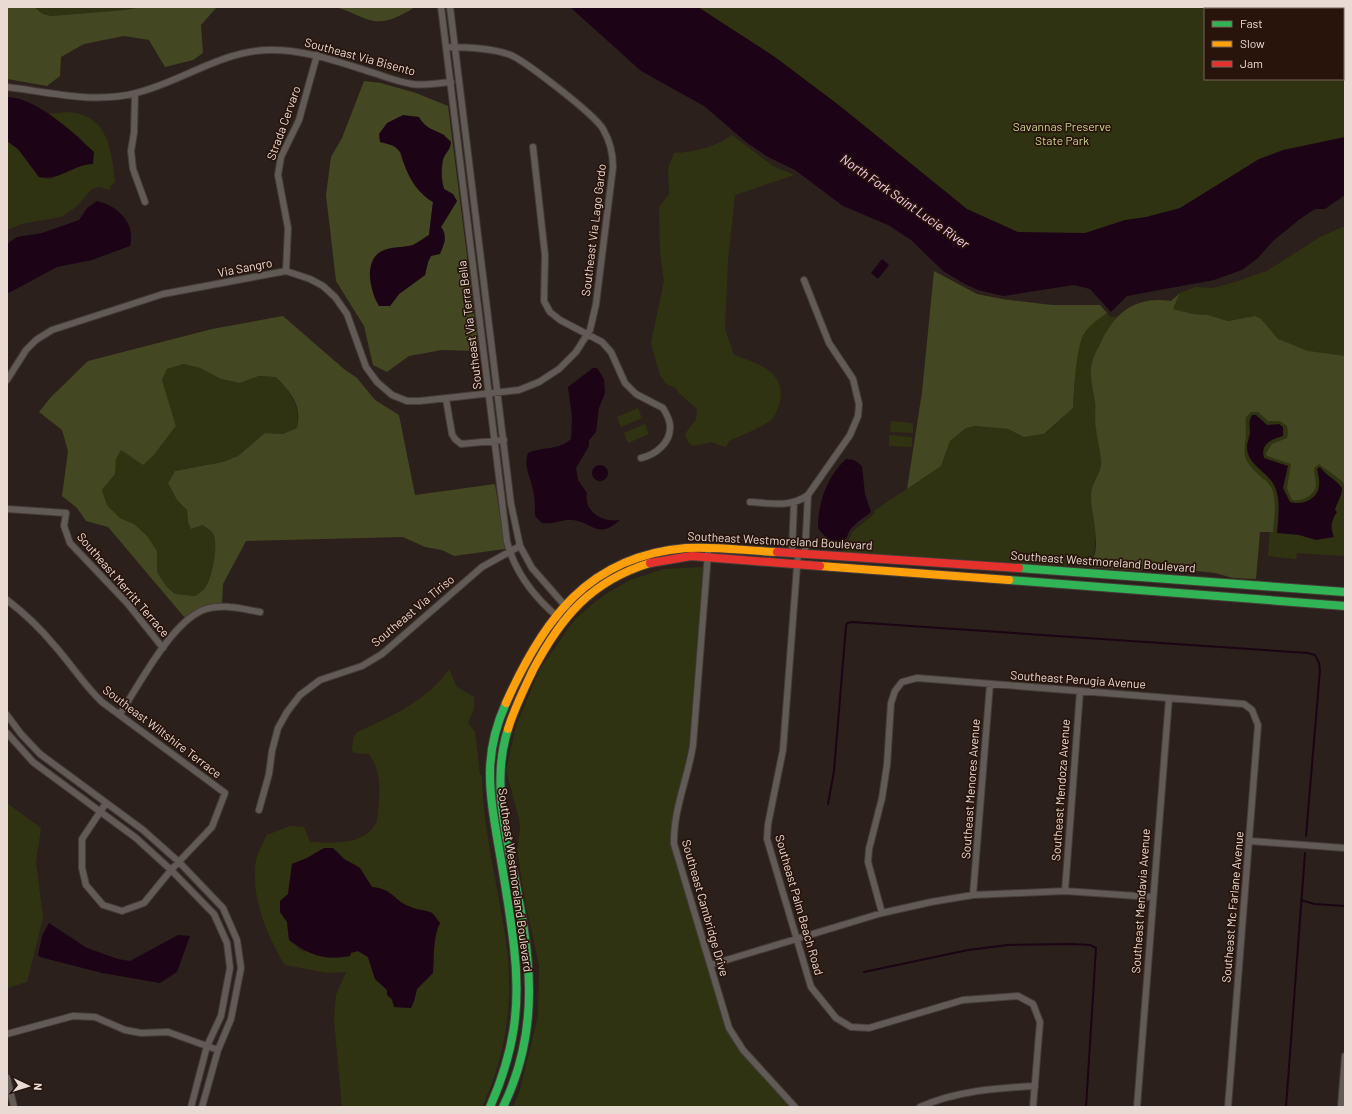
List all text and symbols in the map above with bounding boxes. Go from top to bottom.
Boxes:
legend [1204,8,1344,80]
text: Fast [1240,16,1263,30]
street label: Southeast Via Bisento [303,34,417,78]
text: Slow [1240,36,1265,50]
text: Jam [1240,56,1263,70]
street label: Strada Cervaro [263,84,303,162]
park label: Savannas Preserve State Park [1013,119,1111,147]
water label: North Fork Saint Lucie River [838,150,973,252]
street label: Southeast Via Lago Gardo [578,163,608,297]
street label: Via Sangro [216,255,273,279]
street label: Southeast Via Terra Bella [454,260,484,390]
street label: Southeast Westmoreland Boulevard [687,528,873,552]
street label: Southeast Merritt Terrace [75,529,173,639]
street label: Southeast Westmoreland Boulevard [1010,548,1196,574]
street label: Southeast Via Tiriso [368,571,457,649]
street label: Southeast Perugia Avenue [1010,667,1146,691]
street label: Southeast Wiltshire Terrace [101,682,225,780]
street label: Southeast Menores Avenue [958,718,982,860]
street label: Southeast Mendoza Avenue [1048,719,1072,861]
street label: Southeast Westmoreland Boulevard [496,787,536,973]
street label: Southeast Mendavia Avenue [1128,828,1152,974]
street label: Southeast Mc Farlane Avenue [1218,831,1246,983]
street label: Southeast Palm Beach Road [773,833,827,977]
street label: Southeast Cambridge Drive [680,838,732,978]
north arrow [8,1066,48,1106]
text: N [32,1083,45,1091]

